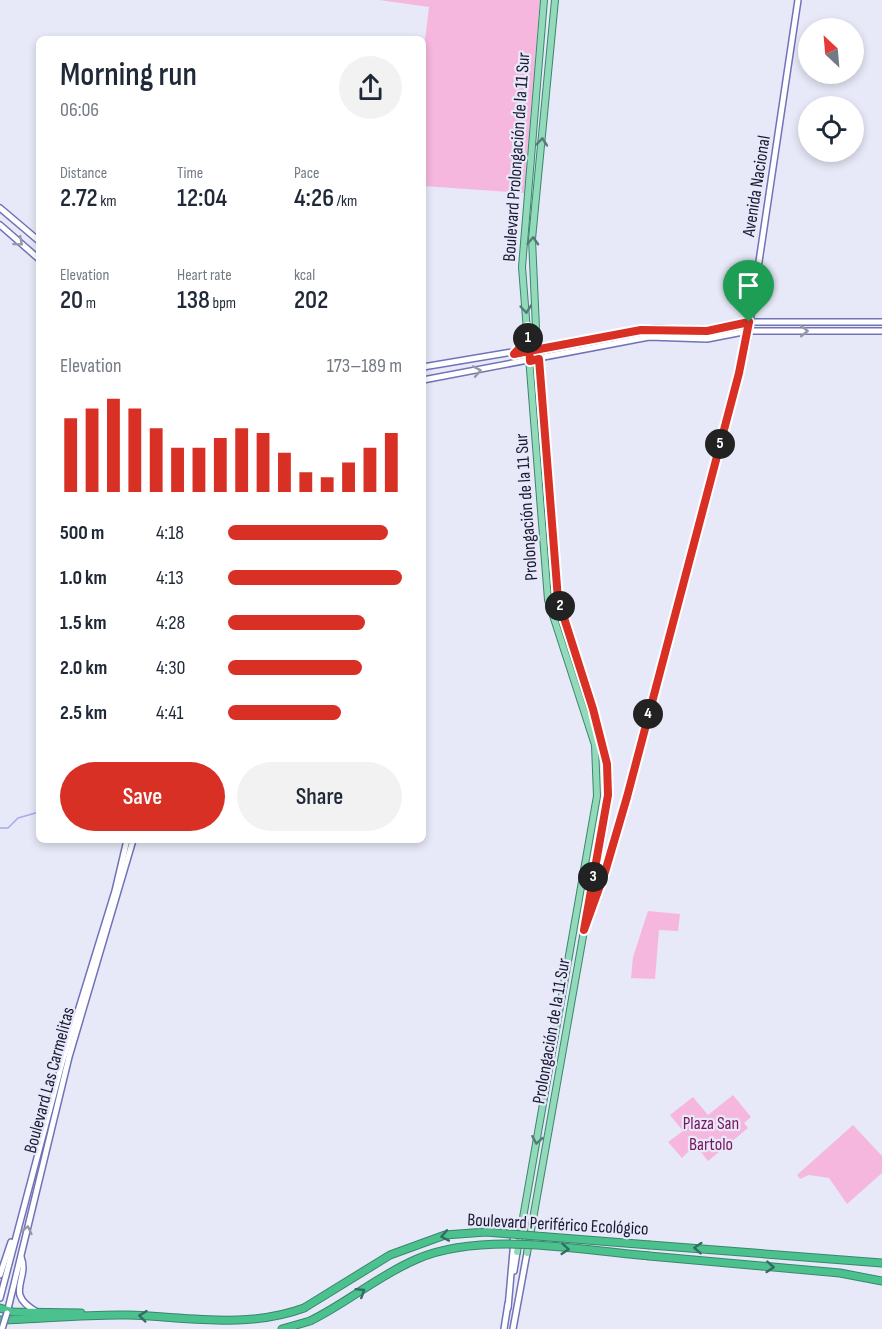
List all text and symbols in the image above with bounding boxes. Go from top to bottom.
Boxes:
north arrow [798,18,864,84]
map controls [798,18,864,162]
street label: Boulevard Prolongación de la 11 Sur [499,52,534,262]
text: Morning run [60,55,197,95]
button: share [339,56,402,119]
button: locate [798,96,864,162]
text: 06:06 [60,98,99,122]
street label: Avenida Nacional [738,134,775,239]
one-way arrow [535,138,548,147]
text: Distance [60,164,107,183]
text: Time [177,164,203,183]
text: Pace [294,164,319,183]
text: 2.72 [60,183,98,214]
text: 12:04 [177,183,227,214]
text: 4:26 [294,183,334,214]
text: km [98,192,117,211]
text: /km [334,192,357,211]
one-way arrow [12,235,23,246]
one-way arrow [526,236,539,245]
pin [723,260,774,322]
text: Elevation [60,266,109,285]
text: Heart rate [177,266,232,285]
text: kcal [294,266,315,285]
icon: arrive [732,269,765,302]
text: 20 [60,285,83,316]
text: 138 [177,285,210,316]
text: 202 [294,285,328,316]
text: m [83,294,96,313]
text: bpm [210,294,236,313]
one-way arrow [519,305,532,314]
pin: 1 [513,323,543,353]
one-way arrow [800,325,809,337]
text: 1 [525,328,531,347]
text: Elevation [60,354,122,378]
text: 173–189 m [327,354,402,378]
one-way arrow [471,365,481,378]
pin: 5 [705,429,735,459]
street label: Prolongación de la 11 Sur [511,433,542,581]
text: 5 [716,434,724,453]
text: 500 m [60,521,104,545]
text: 4:18 [156,521,184,545]
text: 1.0 km [60,566,107,590]
text: 4:13 [156,566,184,590]
pin: 2 [545,591,575,621]
text: 2 [556,596,564,615]
text: 1.5 km [60,611,106,635]
text: 4:28 [156,611,185,635]
text: 2.0 km [60,656,107,680]
text: 4:30 [156,656,185,680]
pin: 4 [633,699,663,729]
text: 2.5 km [60,701,107,725]
text: 4:41 [156,701,184,725]
text: 4 [644,704,652,723]
button: Save [60,762,225,831]
button: Share [237,762,402,831]
pin: 3 [578,862,608,892]
text: 3 [589,867,597,886]
street label: Prolongación de la 11 Sur [528,957,575,1106]
street label: Boulevard Las Carmelitas [20,1005,79,1156]
park label: Plaza San Bartolo [683,1113,739,1155]
one-way arrow [531,1134,544,1144]
street label: Boulevard Periférico Ecológico [467,1209,649,1240]
one-way arrow [19,1226,32,1236]
one-way arrow [441,1229,451,1242]
one-way arrow [561,1242,570,1255]
one-way arrow [694,1242,703,1255]
one-way arrow [765,1260,775,1273]
one-way arrow [354,1289,365,1300]
one-way arrow [138,1310,148,1323]

